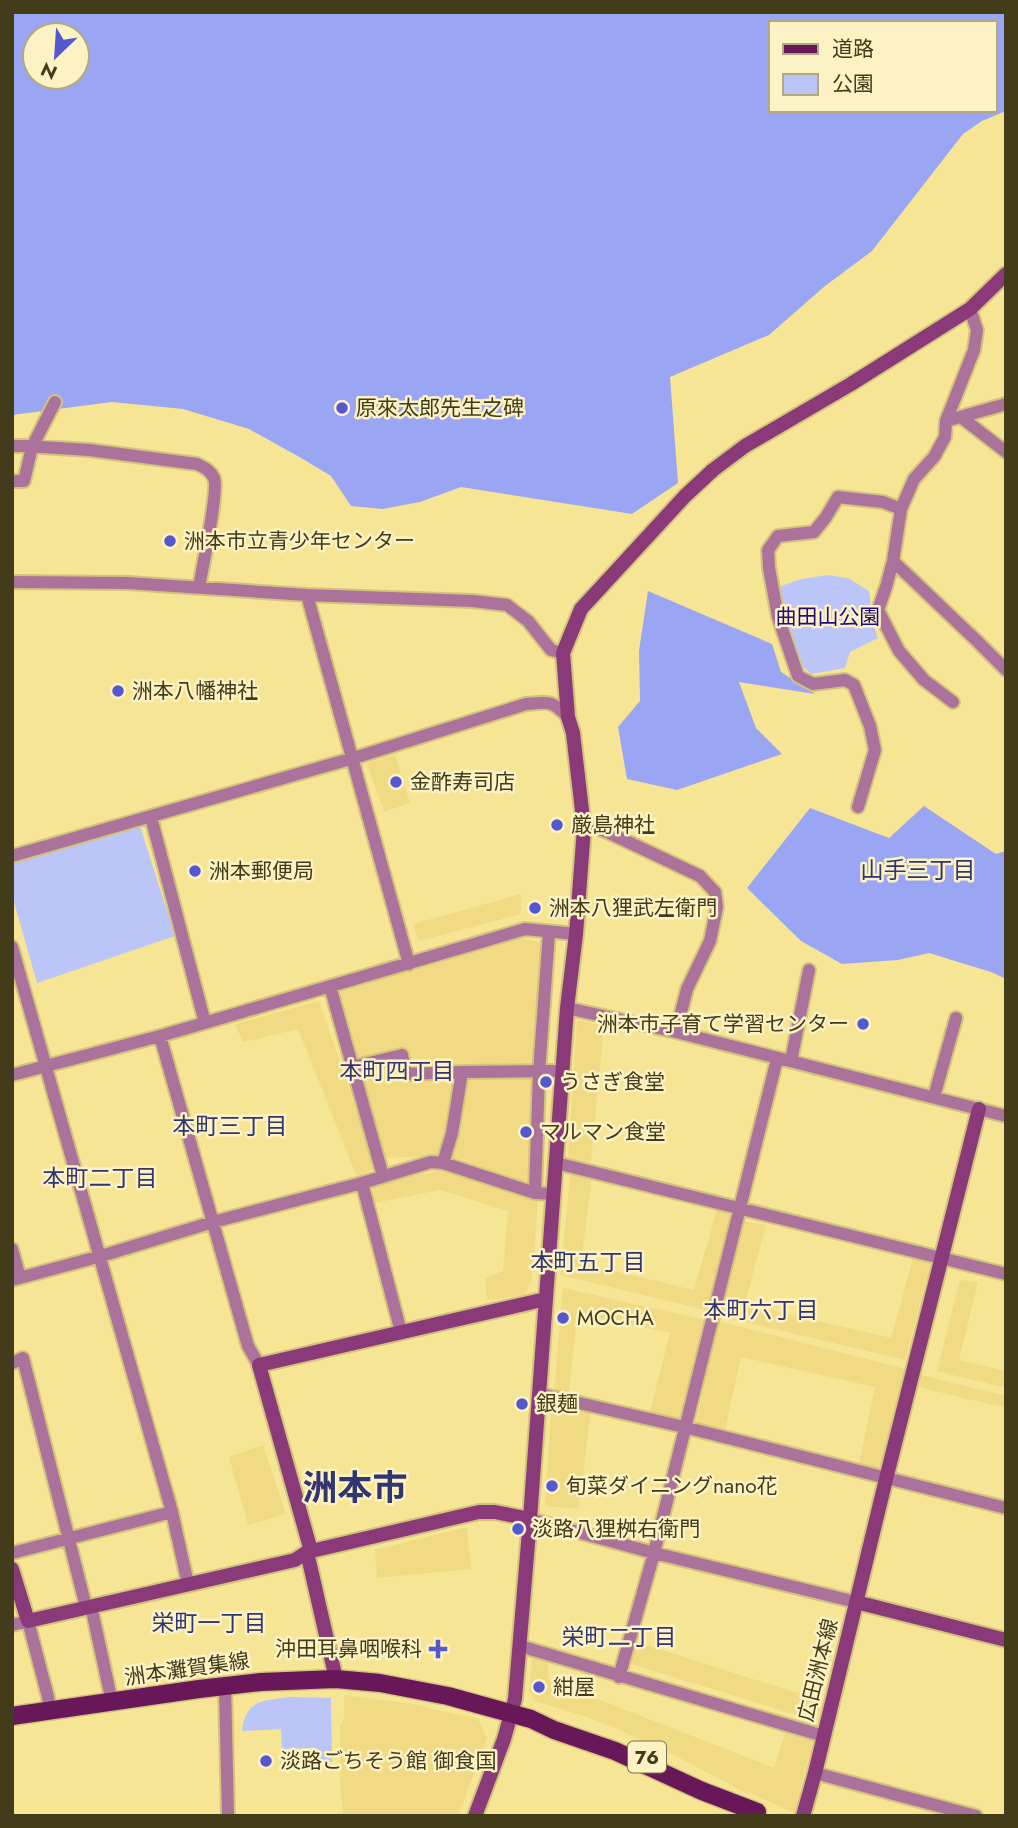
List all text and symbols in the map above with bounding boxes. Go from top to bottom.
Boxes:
north arrow [21,21,91,91]
legend [769,21,997,112]
text: 道路 [832,34,874,64]
text: N [36,56,62,86]
text: 公園 [832,69,874,99]
place label: 原來太郎先生之碑 [356,393,524,423]
marker: 原來太郎先生之碑 [334,400,350,416]
place label: 洲本市立青少年センター [184,526,415,556]
marker: 洲本市立青少年センター [162,533,178,549]
park label: 曲田山公園 [776,602,881,632]
place label: 洲本八幡神社 [132,676,258,706]
marker: 洲本八幡神社 [110,683,126,699]
place label: 金酢寿司店 [410,767,515,797]
marker: 金酢寿司店 [388,774,404,790]
place label: 厳島神社 [571,810,655,840]
marker: 厳島神社 [549,817,565,833]
district label: 山手三丁目 [861,853,976,887]
place label: 洲本郵便局 [209,856,314,886]
marker: 洲本郵便局 [187,863,203,879]
place label: 洲本八狸武左衛門 [549,893,717,923]
marker: 洲本八狸武左衛門 [527,900,543,916]
place label: 洲本市子育て学習センター [597,1009,849,1039]
marker: 洲本市子育て学習センター [855,1016,871,1032]
district label: 本町四丁目 [340,1054,455,1088]
place label: うさぎ食堂 [560,1067,665,1097]
marker: うさぎ食堂 [538,1074,554,1090]
district label: 本町三丁目 [173,1109,288,1143]
place label: マルマン食堂 [540,1117,666,1147]
marker: マルマン食堂 [518,1124,534,1140]
district label: 本町二丁目 [43,1161,158,1195]
district label: 本町五丁目 [531,1245,646,1279]
district label: 本町六丁目 [704,1293,819,1327]
place label: MOCHA [577,1303,654,1333]
marker: MOCHA [555,1310,571,1326]
place label: 銀麺 [536,1389,578,1419]
marker: 銀麺 [514,1396,530,1412]
district label: 洲本市 [302,1463,408,1513]
place label: 旬菜ダイニングnano花 [566,1471,778,1501]
marker: 旬菜ダイニングnano花 [544,1478,560,1494]
place label: 淡路八狸桝右衛門 [532,1514,700,1544]
marker: 淡路八狸桝右衛門 [510,1521,526,1537]
district label: 栄町一丁目 [152,1606,267,1640]
street label: 広田洲本線 [791,1615,845,1725]
district label: 栄町二丁目 [562,1620,677,1654]
place label: 沖田耳鼻咽喉科 [275,1634,422,1664]
marker: 沖田耳鼻咽喉科 [428,1639,448,1659]
street label: 洲本灘賀集線 [123,1645,251,1693]
place label: 紺屋 [553,1672,595,1702]
marker: 紺屋 [531,1679,547,1695]
road number: 76 [628,1742,666,1772]
place label: 淡路ごちそう館 御食国 [280,1746,496,1776]
marker: 淡路ごちそう館 御食国 [258,1753,274,1769]

